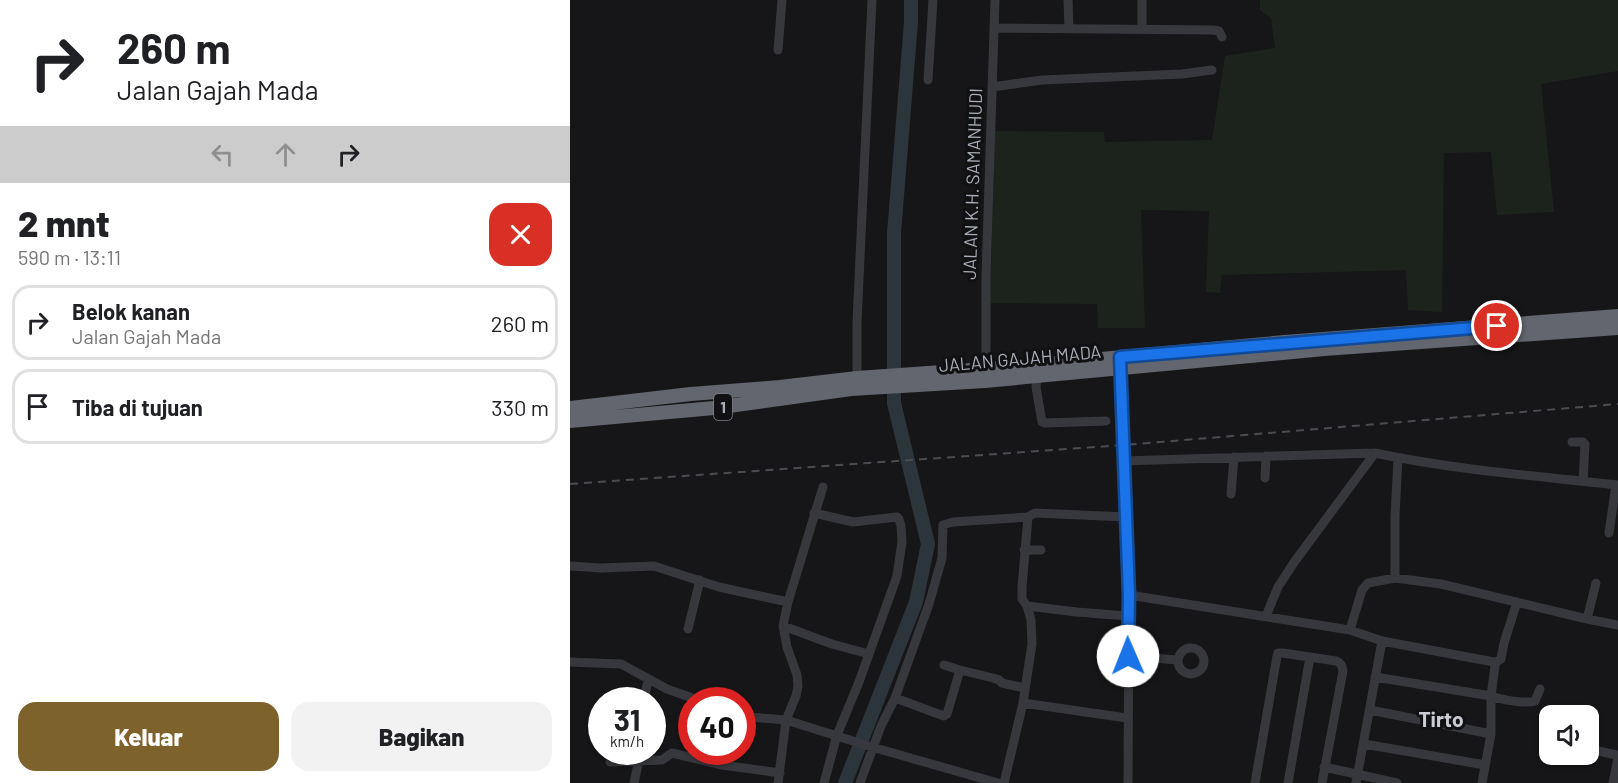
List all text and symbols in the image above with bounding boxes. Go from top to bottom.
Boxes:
text: 260 m [117,22,230,72]
icon: right [18,24,96,102]
text: Jalan Gajah Mada [117,73,319,105]
street label: JALAN K.H. SAMANHUDI [958,88,986,280]
icon: left [206,138,239,171]
icon: ahead [269,138,302,171]
icon: right [332,138,365,171]
text: 2 mnt [18,201,110,244]
button: close [489,203,552,266]
text: 590 m · 13:11 [18,245,121,269]
text: Belok kanan [72,298,190,324]
pin [1471,300,1522,351]
icon: right [21,306,54,339]
icon: arrive [1480,309,1513,342]
text: 260 m [491,310,549,336]
text: Jalan Gajah Mada [72,324,221,348]
street label: JALAN GAJAH MADA [938,340,1102,376]
icon: arrive [21,390,54,423]
text: Tiba di tujuan [72,394,203,420]
text: 330 m [491,394,549,420]
road number: 1 [714,394,732,420]
position arrow [1096,624,1160,688]
speed limit sign: 40 [678,687,756,765]
text: 31 [614,701,640,737]
button: Keluar [18,702,279,771]
button: Bagikan [291,702,552,771]
map controls [1539,705,1599,765]
button: sound [1539,705,1599,765]
district label: Tirto [1418,706,1464,731]
text: km/h [610,732,644,750]

